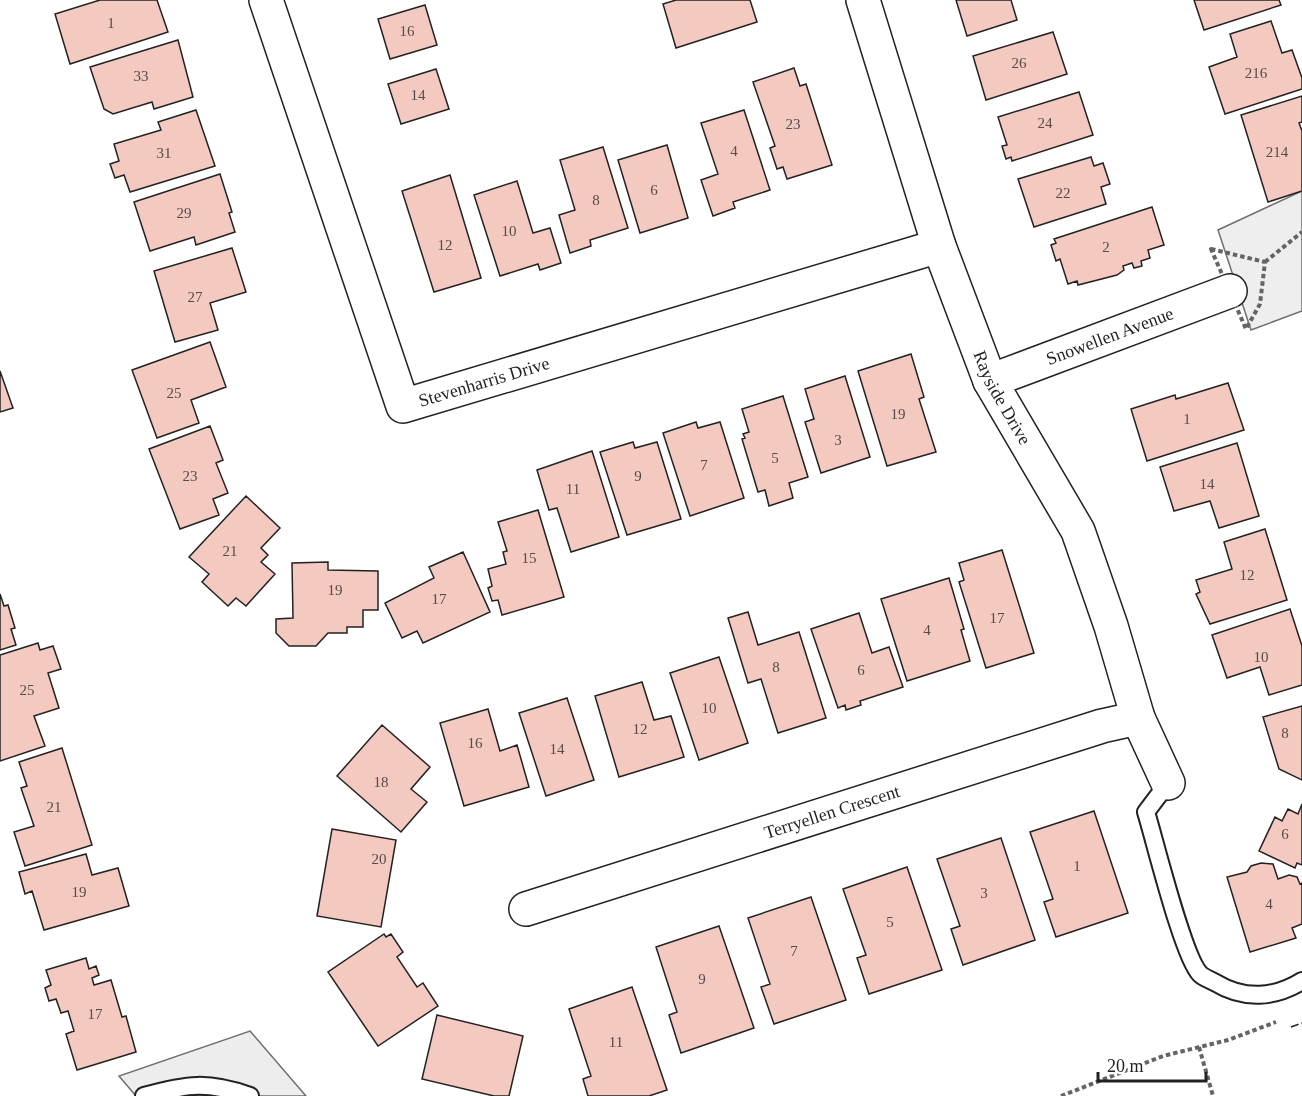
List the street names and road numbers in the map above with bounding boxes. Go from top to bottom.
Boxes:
street label: Snowellen Avenue [1043,303,1176,369]
street label: Rayside Drive [969,348,1035,448]
street label: Stevenharris Drive [416,353,552,411]
street label: Terryellen Crescent [762,781,902,843]

